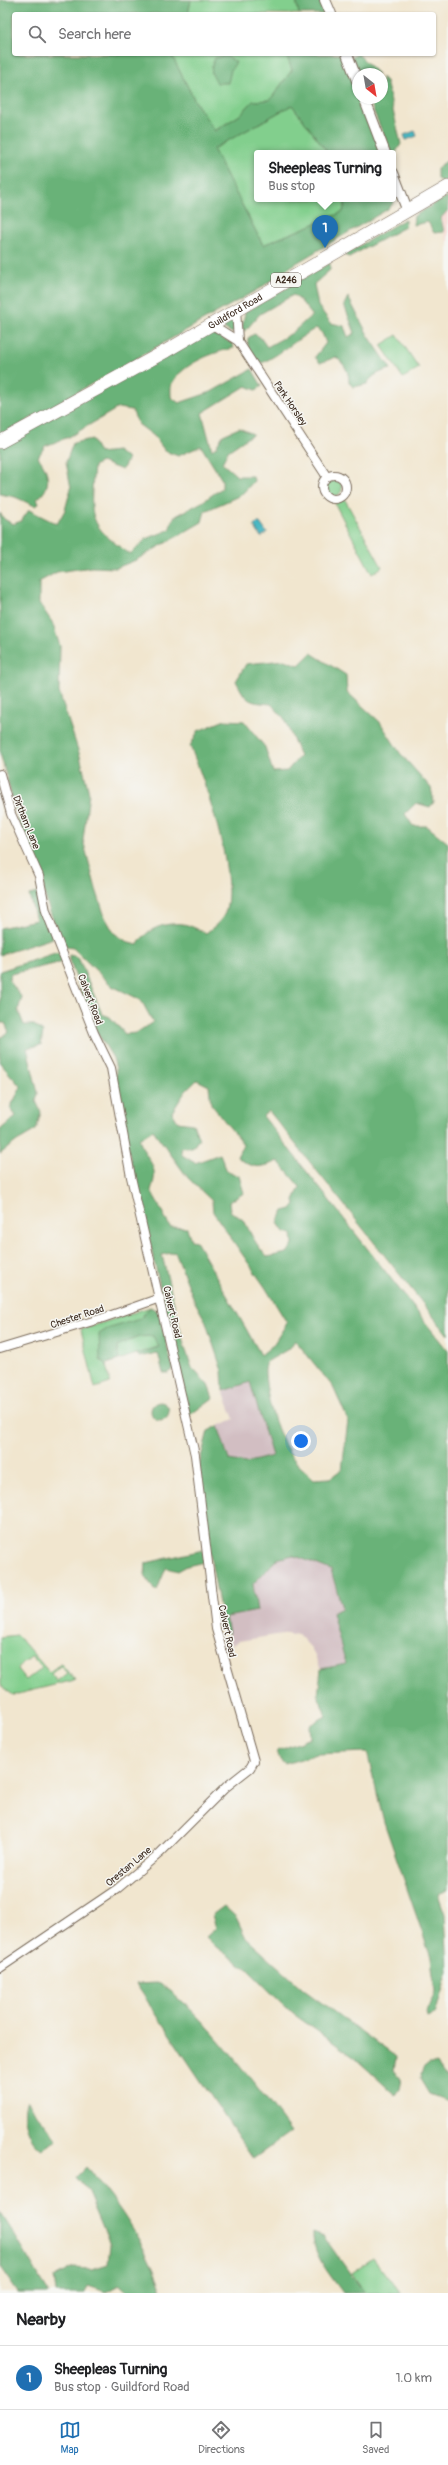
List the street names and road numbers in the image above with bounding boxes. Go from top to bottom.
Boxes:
road number: A246 [271,273,301,287]
street label: Guildford Road [206,291,265,332]
street label: Park Horsley [271,379,310,429]
street label: Dirtham Lane [10,794,42,851]
street label: Calvert Road [75,972,105,1026]
street label: Calvert Road [160,1285,184,1340]
street label: Chester Road [49,1303,106,1331]
street label: Calvert Road [216,1604,238,1659]
street label: Orestan Lane [103,1844,154,1889]

